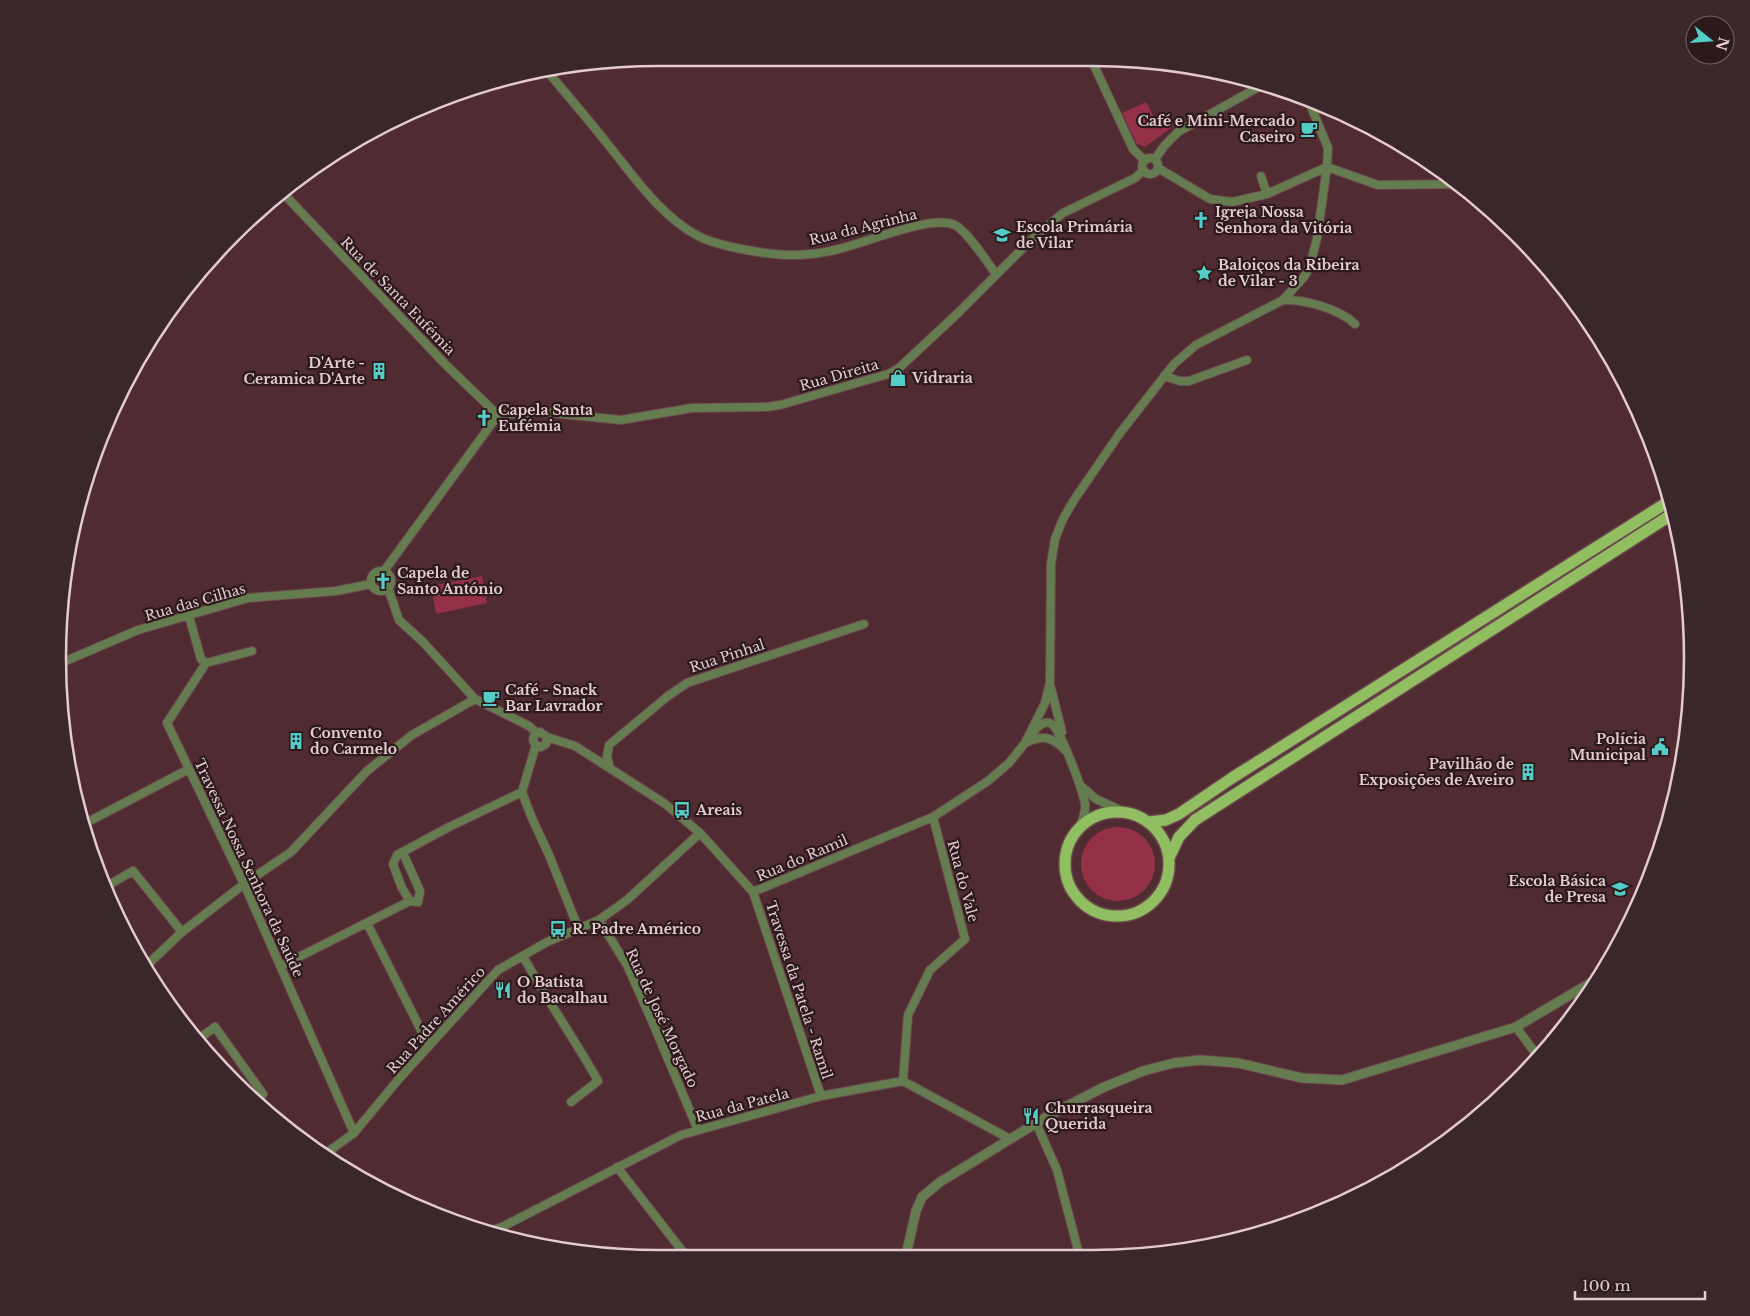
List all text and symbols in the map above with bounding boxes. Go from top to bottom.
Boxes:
north arrow [1685,15,1735,65]
text: N [1712,35,1733,53]
place label: Café e Mini-Mercado Caseiro [1137,112,1295,146]
cafe icon: Café e Mini-Mercado Caseiro [1299,119,1319,139]
place label: Igreja Nossa Senhora da Vitória [1215,203,1352,237]
street label: Rua da Agrinha [807,205,919,249]
church icon: Igreja Nossa Senhora da Vitória [1191,210,1211,230]
place label: Escola Primária de Vilar [1016,218,1133,252]
school or university icon: Escola Primária de Vilar [992,225,1012,245]
street label: Rua de Santa Eufémia [337,233,459,359]
place label: Baloiços da Ribeira de Vilar - 3 [1218,256,1359,290]
place icon: Baloiços da Ribeira de Vilar - 3 [1194,263,1214,283]
place label: D'Arte - Ceramica D'Arte [244,354,365,388]
street label: Rua Direita [797,355,881,395]
building icon: D'Arte - Ceramica D'Arte [369,361,389,381]
shop icon: Vidraria [888,368,908,388]
place label: Vidraria [911,369,973,387]
place label: Capela Santa Eufémia [498,401,593,435]
church icon: Capela Santa Eufémia [474,408,494,428]
place label: Capela de Santo António [397,564,503,598]
church icon: Capela de Santo António [373,571,393,591]
street label: Rua das Cilhas [143,579,247,625]
street label: Rua Pinhal [687,635,767,677]
place label: Café - Snack Bar Lavrador [505,681,603,715]
cafe icon: Café - Snack Bar Lavrador [481,688,501,708]
place label: Convento do Carmelo [310,724,397,758]
place label: Polícia Municipal [1569,730,1646,764]
building icon: Convento do Carmelo [286,731,306,751]
public building icon: Polícia Municipal [1650,737,1670,757]
place label: Pavilhão de Exposições de Aveiro [1359,755,1514,789]
street label: Travessa Nossa Senhora da Saúde [190,756,308,980]
building icon: Pavilhão de Exposições de Aveiro [1518,762,1538,782]
bus stop icon: Areais [672,800,692,820]
place label: Areais [695,801,742,819]
street label: Rua do Ramil [753,830,851,885]
street label: Rua do Vale [943,838,983,924]
place label: Escola Básica de Presa [1508,872,1606,906]
school or university icon: Escola Básica de Presa [1610,879,1630,899]
street label: Travessa da Patela - Ramil [762,899,836,1082]
bus stop icon: R. Padre Américo [548,919,568,939]
place label: R. Padre Américo [572,920,701,938]
street label: Rua de José Morgado [622,945,702,1091]
street label: Rua Padre Américo [383,962,489,1078]
place label: O Batista do Bacalhau [517,973,608,1007]
restaurant icon: O Batista do Bacalhau [493,980,513,1000]
street label: Rua da Patela [693,1084,791,1126]
place label: Churrasqueira Querida [1045,1099,1153,1133]
restaurant icon: Churrasqueira Querida [1021,1106,1041,1126]
scale bar [1575,1268,1705,1300]
text: 100 m [1582,1276,1631,1295]

